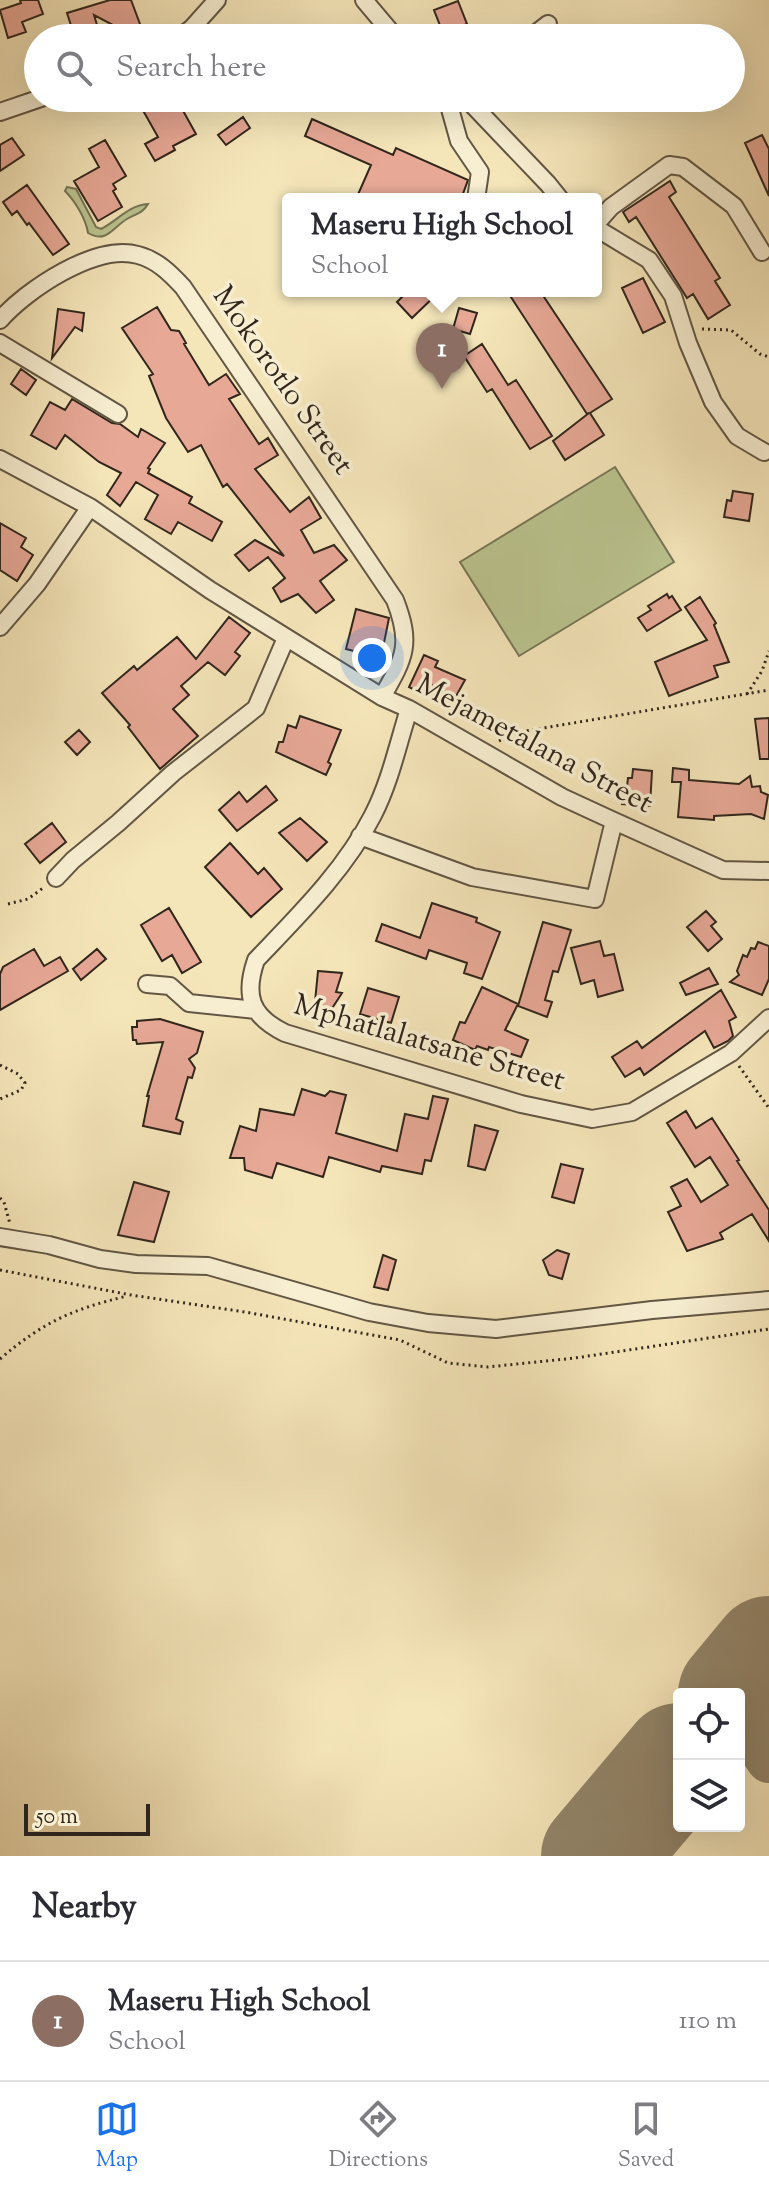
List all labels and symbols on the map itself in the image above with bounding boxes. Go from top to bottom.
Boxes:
street label: Mokorotlo Street [201,278,363,484]
pin: 1 [416,323,468,389]
your location [352,638,392,678]
street label: Mejametalana Street [408,664,660,826]
street label: Mphatlalatsane Street [288,985,570,1103]
scale bar [24,1800,150,1836]

